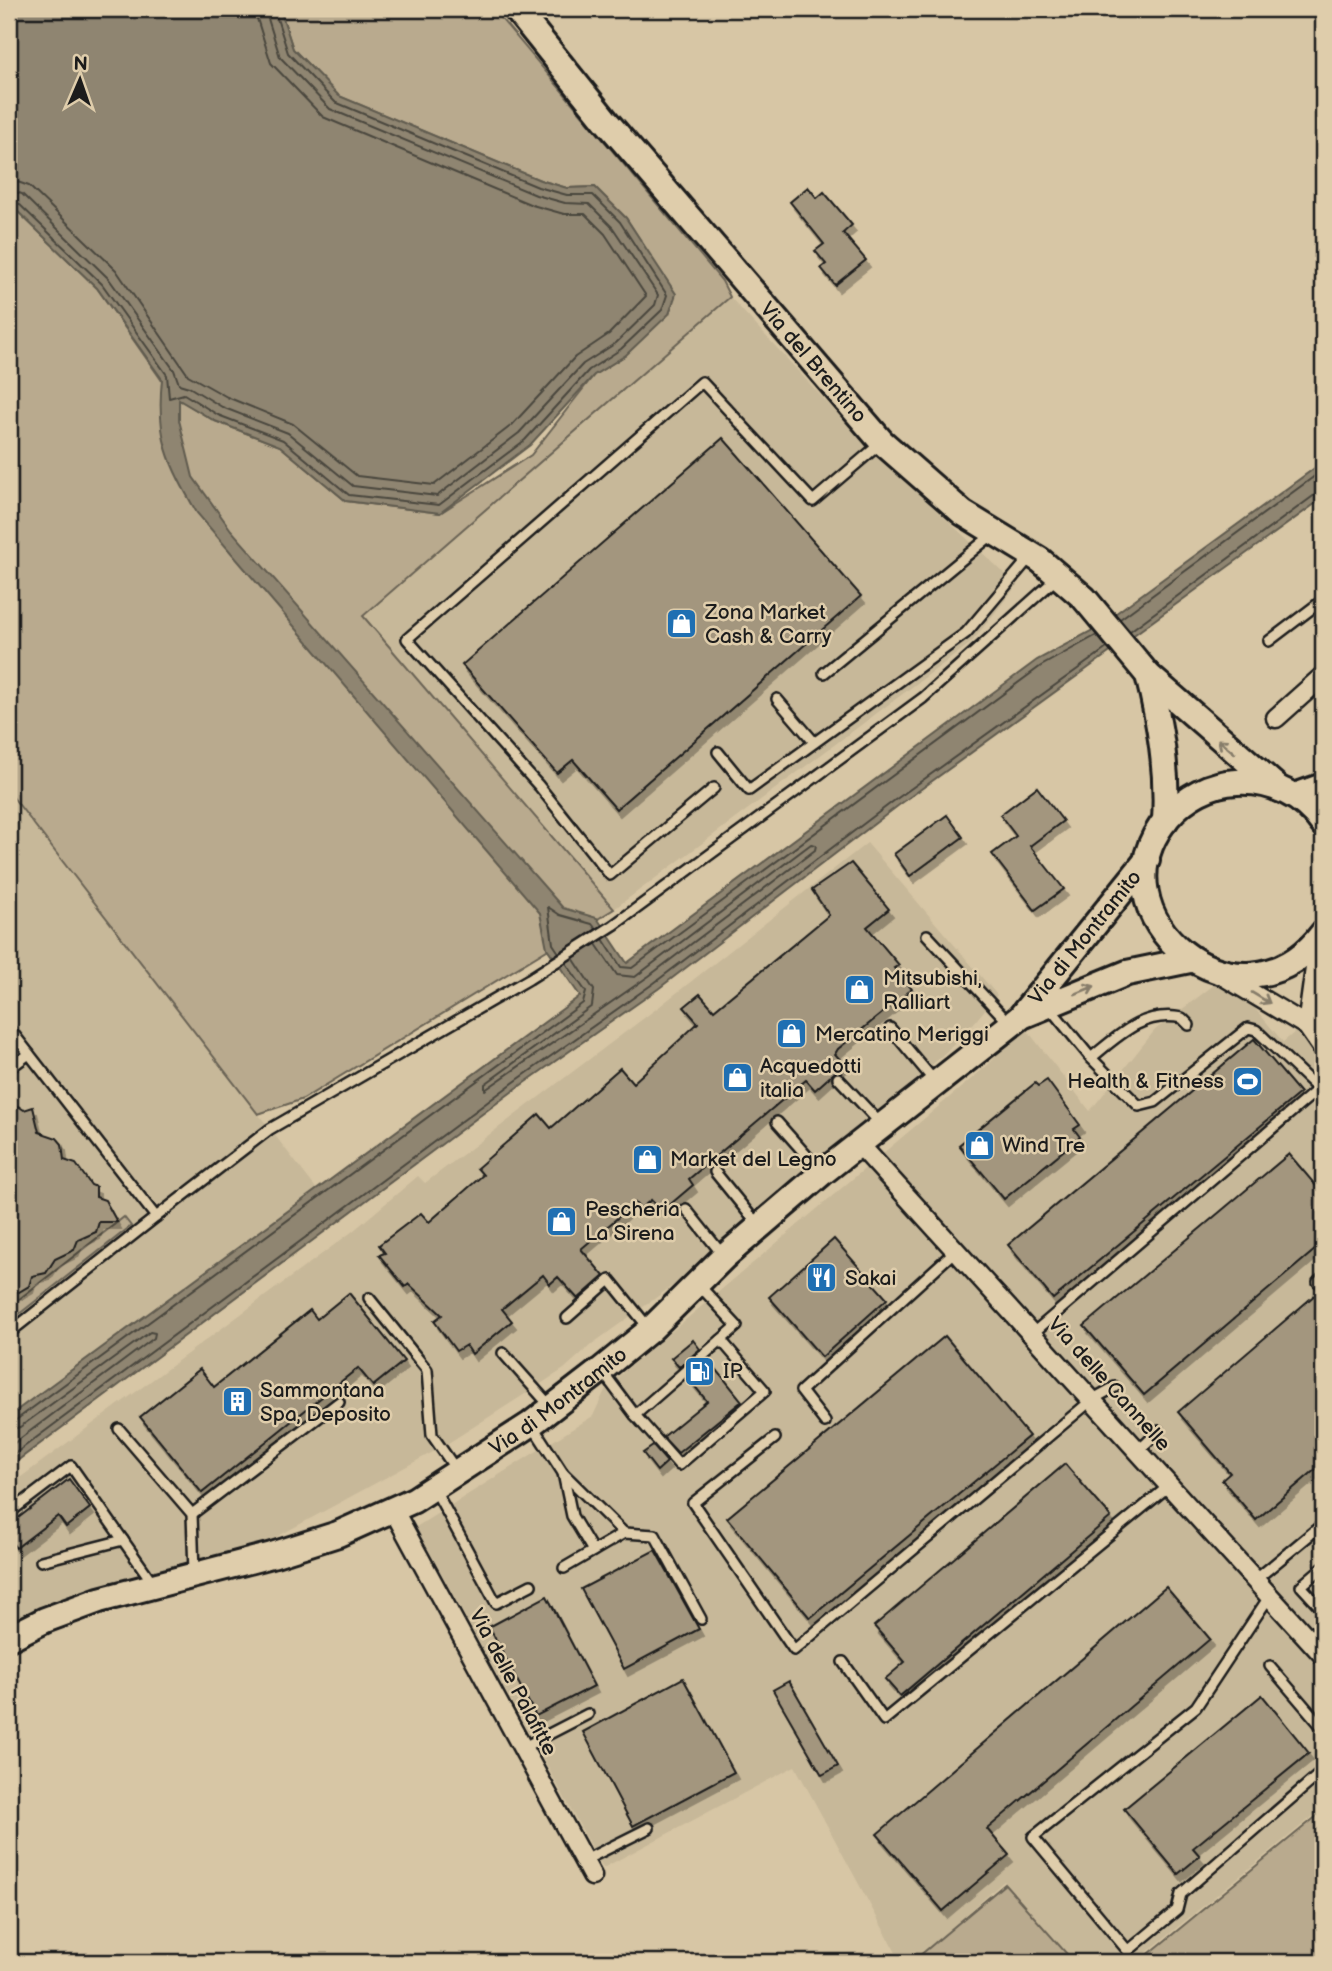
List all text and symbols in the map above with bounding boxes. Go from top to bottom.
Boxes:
north arrow [46,46,116,116]
text: N [73,53,88,76]
street label: Via del Brentino [755,297,872,428]
place label: Zona Market Cash & Carry [704,600,832,649]
shop icon: Zona Market Cash & Carry [665,607,699,641]
one-way arrow [1218,738,1236,754]
street label: Via di Montramito [1023,865,1147,1009]
place label: Mitsubishi, Ralliart [883,966,982,1015]
shop icon: Mitsubishi, Ralliart [843,973,877,1007]
one-way arrow [1073,983,1095,996]
one-way arrow [1250,991,1270,1005]
shop icon: Mercatino Meriggi [775,1017,809,1051]
place label: Mercatino Meriggi [815,1022,989,1047]
place label: Acquedotti italia [760,1054,862,1103]
shop icon: Acquedotti italia [720,1061,754,1095]
sports icon: Health & Fitness [1230,1064,1264,1098]
place label: Health & Fitness [1067,1069,1224,1094]
shop icon: Wind Tre [962,1128,996,1162]
place label: Wind Tre [1002,1133,1085,1158]
shop icon: Market del Legno [630,1142,664,1176]
place label: Market del Legno [670,1147,837,1172]
place label: Pescheria La Sirena [585,1197,680,1246]
shop icon: Pescheria La Sirena [545,1204,579,1238]
restaurant icon: Sakai [805,1261,839,1295]
place label: Sakai [845,1266,896,1291]
street label: Via delle Cannelle [1042,1312,1176,1456]
street label: Via di Montramito [484,1341,632,1460]
fuel station icon: IP [683,1354,717,1388]
place label: IP [723,1359,743,1384]
place label: Sammontana Spa, Deposito [260,1378,391,1427]
building icon: Sammontana Spa, Deposito [220,1385,254,1419]
street label: Via delle Palafitte [464,1604,562,1760]

